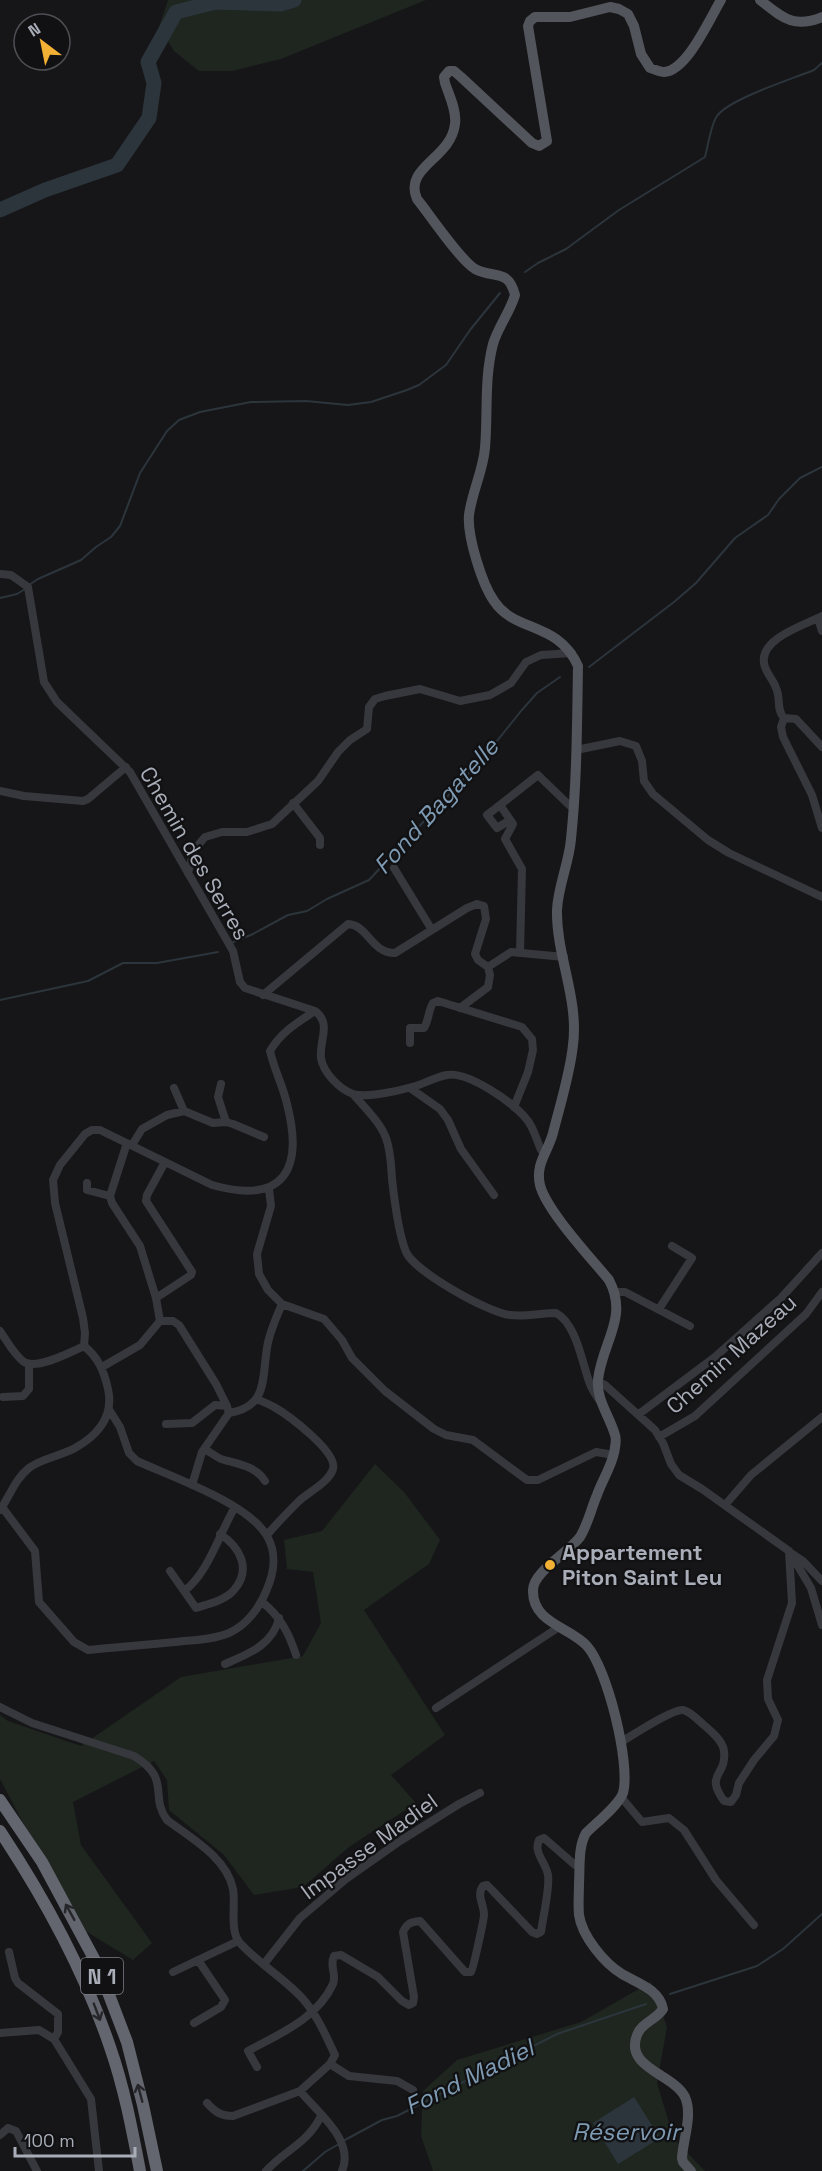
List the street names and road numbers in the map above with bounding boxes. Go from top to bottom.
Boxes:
street label: Chemin des Serres [134,761,256,945]
street label: Chemin Mazeau [660,1288,802,1420]
street label: Impasse Madiel [295,1787,443,1905]
road number: N 1 [81,1958,123,1994]

